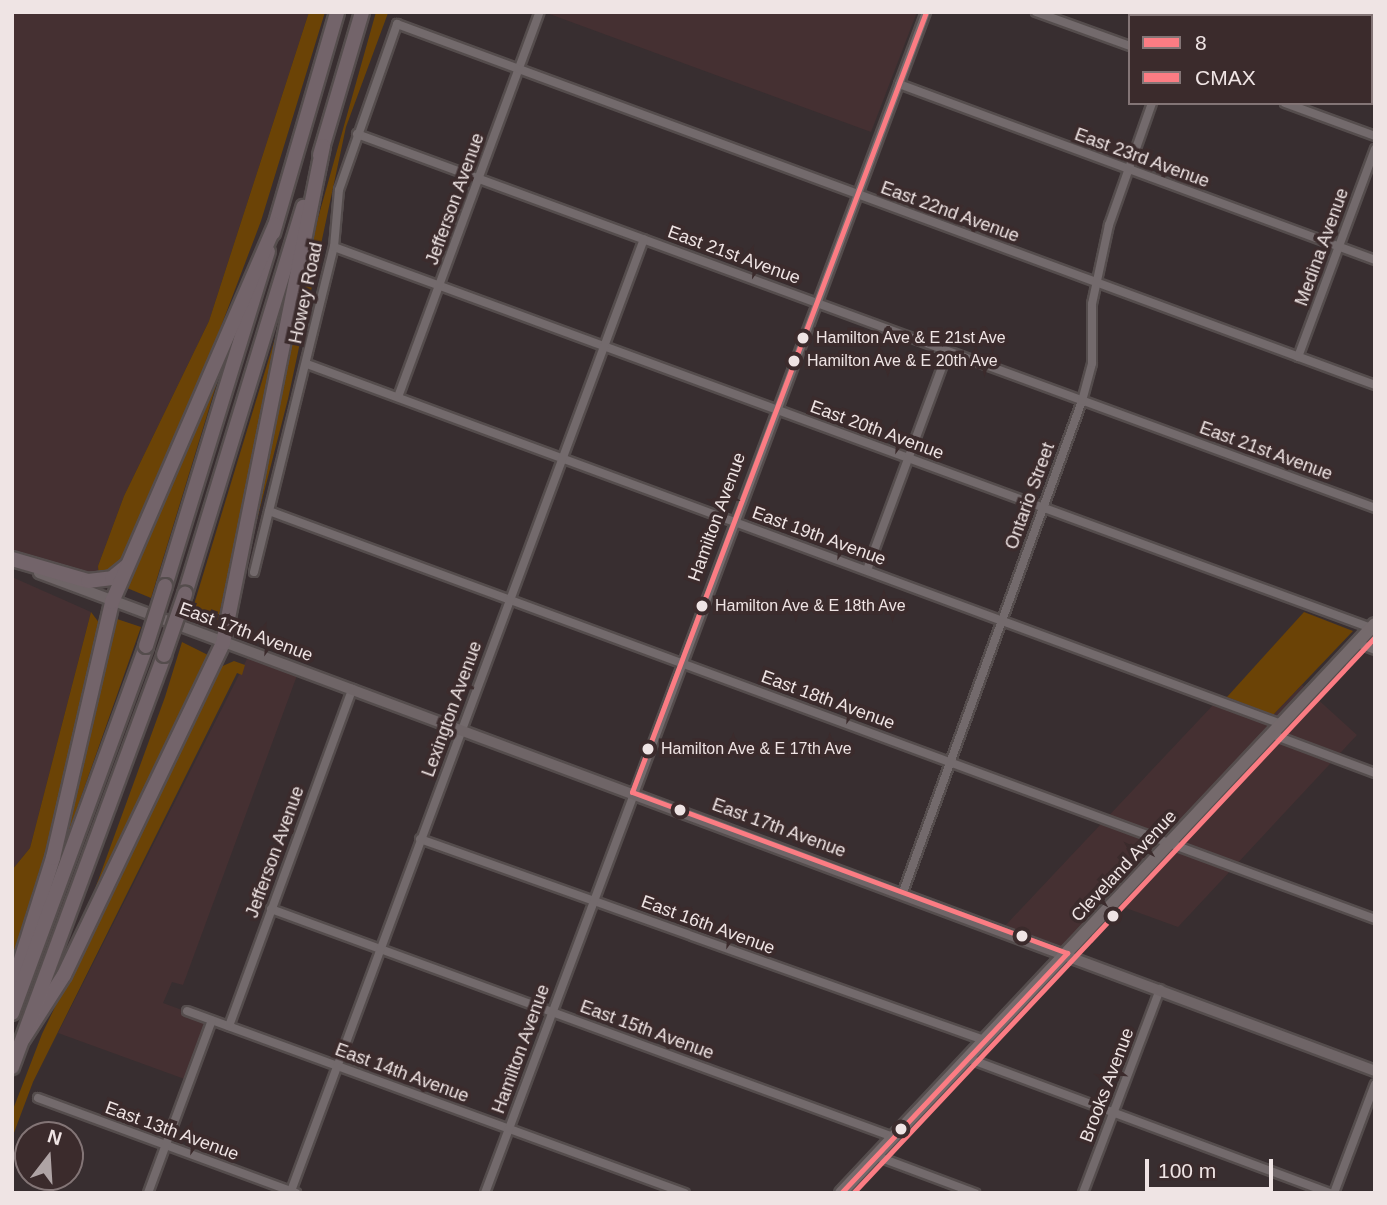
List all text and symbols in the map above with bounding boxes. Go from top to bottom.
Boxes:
legend [1128,14,1373,105]
text: 8 [1195,31,1207,54]
text: CMAX [1195,66,1256,89]
street label: East 23rd Avenue [1071,123,1213,193]
street label: Jefferson Avenue [421,130,489,268]
street label: East 22nd Avenue [877,177,1023,247]
street label: Medina Avenue [1291,185,1353,309]
street label: East 21st Avenue [664,221,804,289]
street label: Howey Road [285,240,327,346]
place label: Hamilton Ave & E 21st Ave [816,328,1008,348]
marker: Hamilton Ave & E 21st Ave [796,331,810,345]
place label: Hamilton Ave & E 20th Ave [807,351,999,371]
marker: Hamilton Ave & E 20th Ave [787,354,801,368]
street label: East 20th Avenue [807,396,947,464]
street label: East 21st Avenue [1196,417,1336,485]
street label: Ontario Street [1001,440,1059,552]
street label: Hamilton Avenue [683,449,751,585]
street label: East 19th Avenue [749,502,889,570]
place label: Hamilton Ave & E 18th Ave [715,596,907,616]
street label: East 17th Avenue [176,598,316,666]
marker: Hamilton Ave & E 18th Ave [695,599,709,613]
street label: Lexington Avenue [417,638,487,780]
street label: East 18th Avenue [758,666,898,734]
place label: Hamilton Ave & E 17th Ave [661,739,853,759]
marker: Hamilton Ave & E 17th Ave [641,742,655,756]
street label: Jefferson Avenue [241,783,309,921]
street label: East 17th Avenue [709,794,849,862]
unlabelled marker [673,803,687,817]
street label: Cleveland Avenue [1066,805,1182,927]
street label: East 16th Avenue [638,891,778,959]
unlabelled marker [1106,909,1120,923]
unlabelled marker [1015,929,1029,943]
street label: Hamilton Avenue [487,981,555,1117]
street label: East 15th Avenue [577,996,717,1064]
street label: Brooks Avenue [1075,1024,1139,1146]
street label: East 14th Avenue [332,1039,472,1107]
street label: East 13th Avenue [102,1097,242,1165]
north arrow [14,1121,84,1191]
unlabelled marker [894,1122,908,1136]
text: N [45,1125,64,1149]
scale bar [1149,1146,1277,1190]
text: 100 m [1158,1159,1216,1182]

